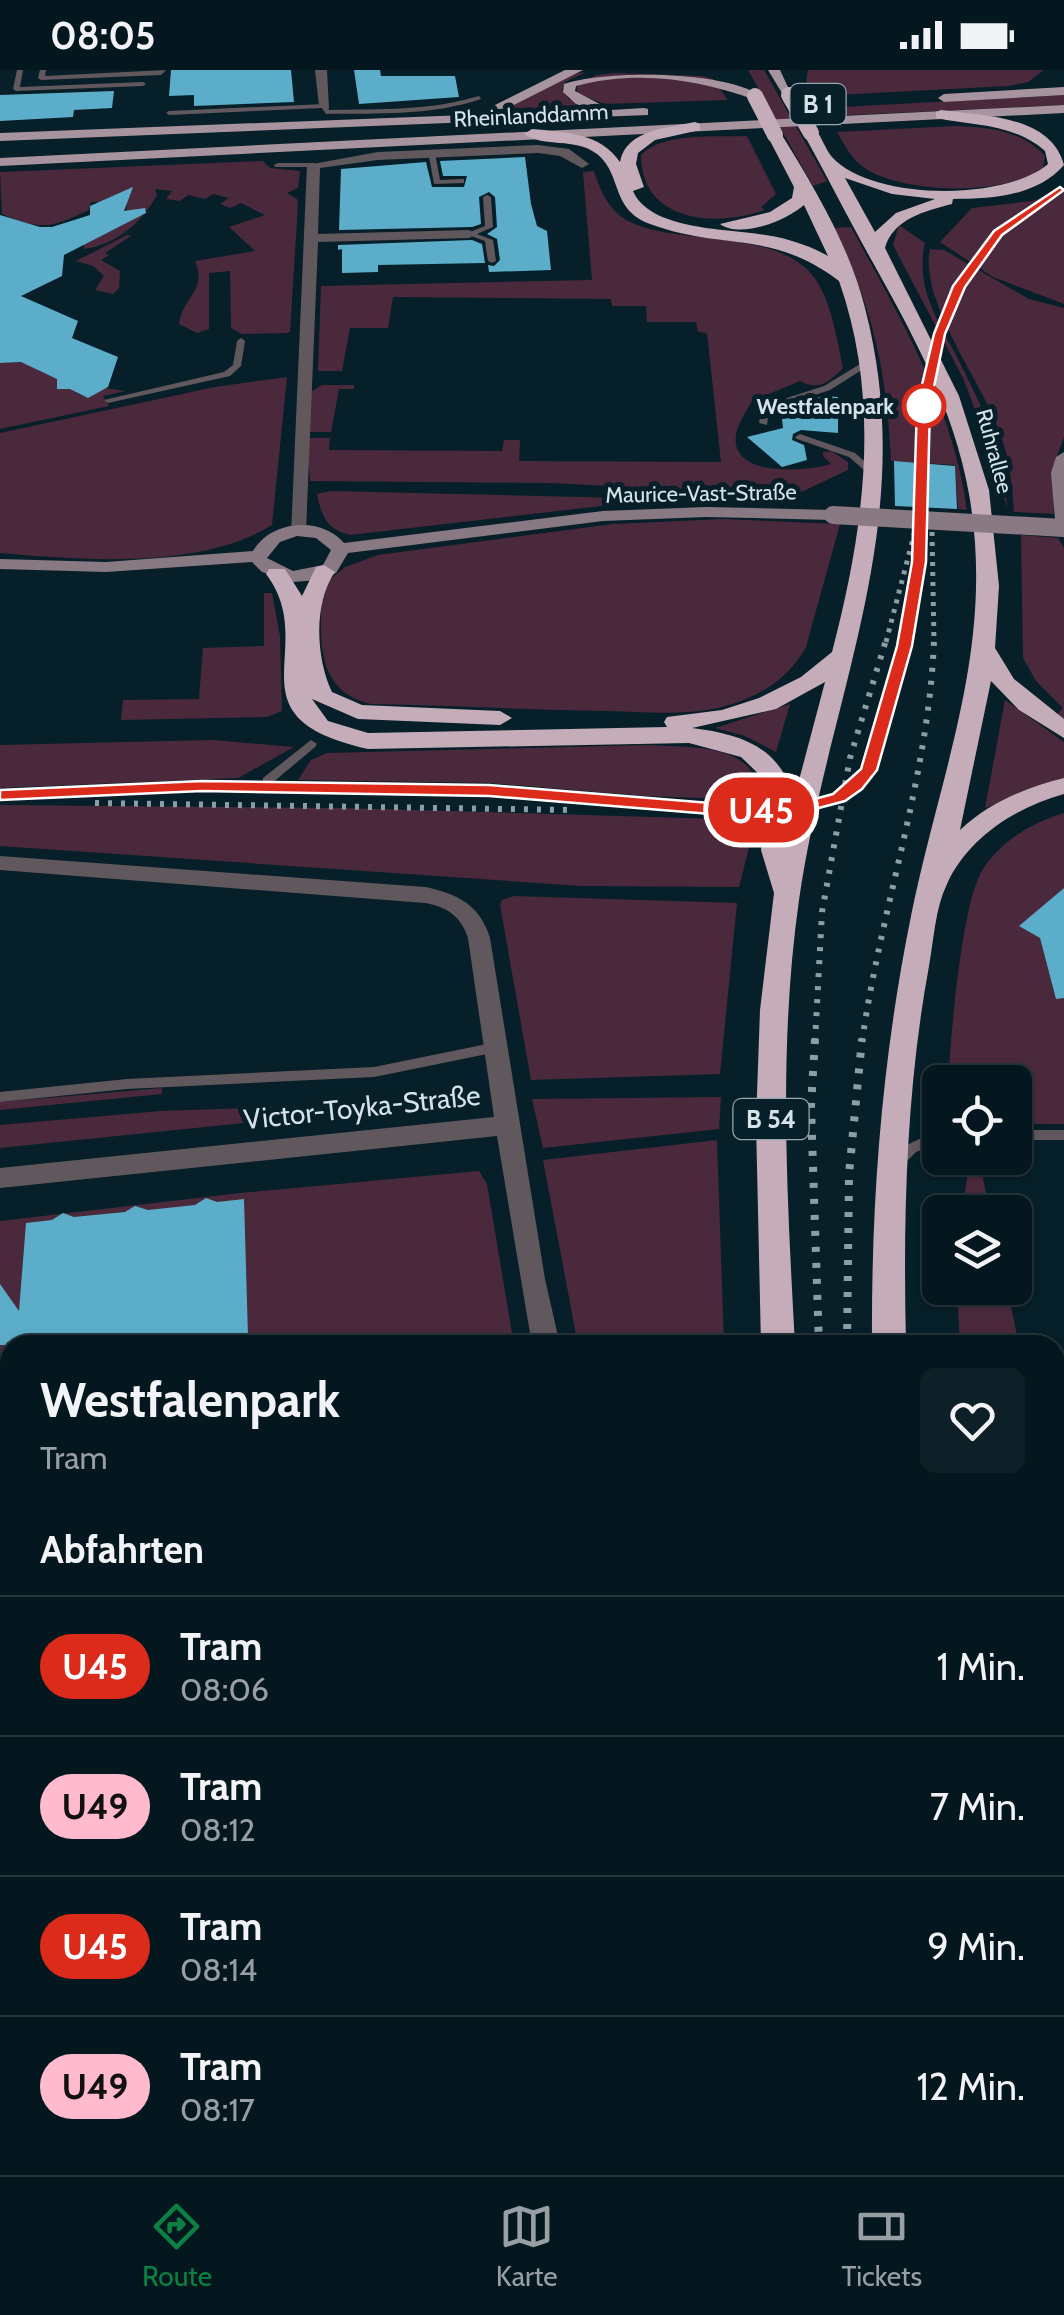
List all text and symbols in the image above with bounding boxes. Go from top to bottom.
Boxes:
text: 08:05 [50,12,155,59]
road number: B 1 [790,84,846,124]
street label: Rheinlanddamm [453,98,609,133]
marker: Westfalenpark [903,385,945,427]
place label: Westfalenpark [757,393,894,420]
street label: Ruhrallee [970,406,1019,496]
street label: Maurice-Vast-Straße [605,478,797,509]
line badge: U45 [704,778,818,842]
text: U45 [728,789,794,832]
map controls [922,1065,1032,1305]
button: locate [922,1065,1032,1175]
street label: Victor-Toyka-Straße [242,1078,482,1136]
road number: B 54 [734,1099,808,1139]
button: layers [922,1195,1032,1305]
button: heart [920,1368,1025,1473]
text: Westfalenpark [40,1371,340,1429]
text: Tram [40,1438,108,1477]
text: Abfahrten [40,1526,204,1573]
text: Tram [180,1623,262,1670]
text: 1 Min. [936,1643,1025,1690]
text: U45 [62,1645,128,1688]
text: 08:06 [180,1670,269,1709]
text: Tram [180,1763,262,1810]
text: 7 Min. [930,1783,1025,1830]
text: U49 [62,1785,128,1828]
text: 08:12 [180,1810,256,1849]
text: Tram [180,1903,262,1950]
text: 9 Min. [927,1923,1025,1970]
text: U45 [62,1925,128,1968]
text: 08:14 [180,1950,257,1989]
text: Tram [180,2043,262,2090]
text: 12 Min. [916,2063,1025,2110]
text: U49 [62,2065,128,2108]
text: 08:17 [180,2090,255,2129]
tab: Route [142,2199,212,2293]
tab: Karte [496,2199,558,2293]
tab: Tickets [841,2199,922,2293]

